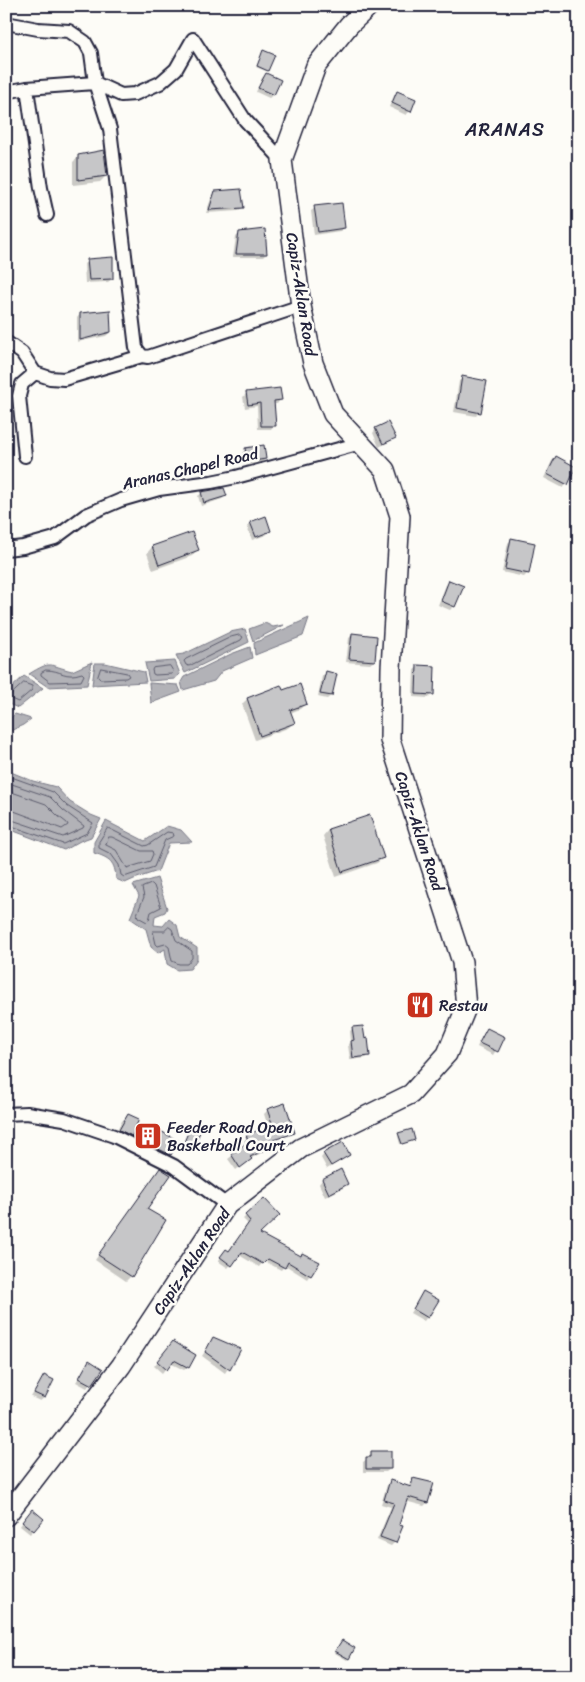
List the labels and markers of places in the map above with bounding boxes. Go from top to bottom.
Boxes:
restaurant icon: Restau [405,990,435,1020]
place label: Restau [439,991,488,1020]
place label: Feeder Road Open Basketball Court [167,1113,293,1160]
building icon: Feeder Road Open Basketball Court [133,1121,163,1151]

